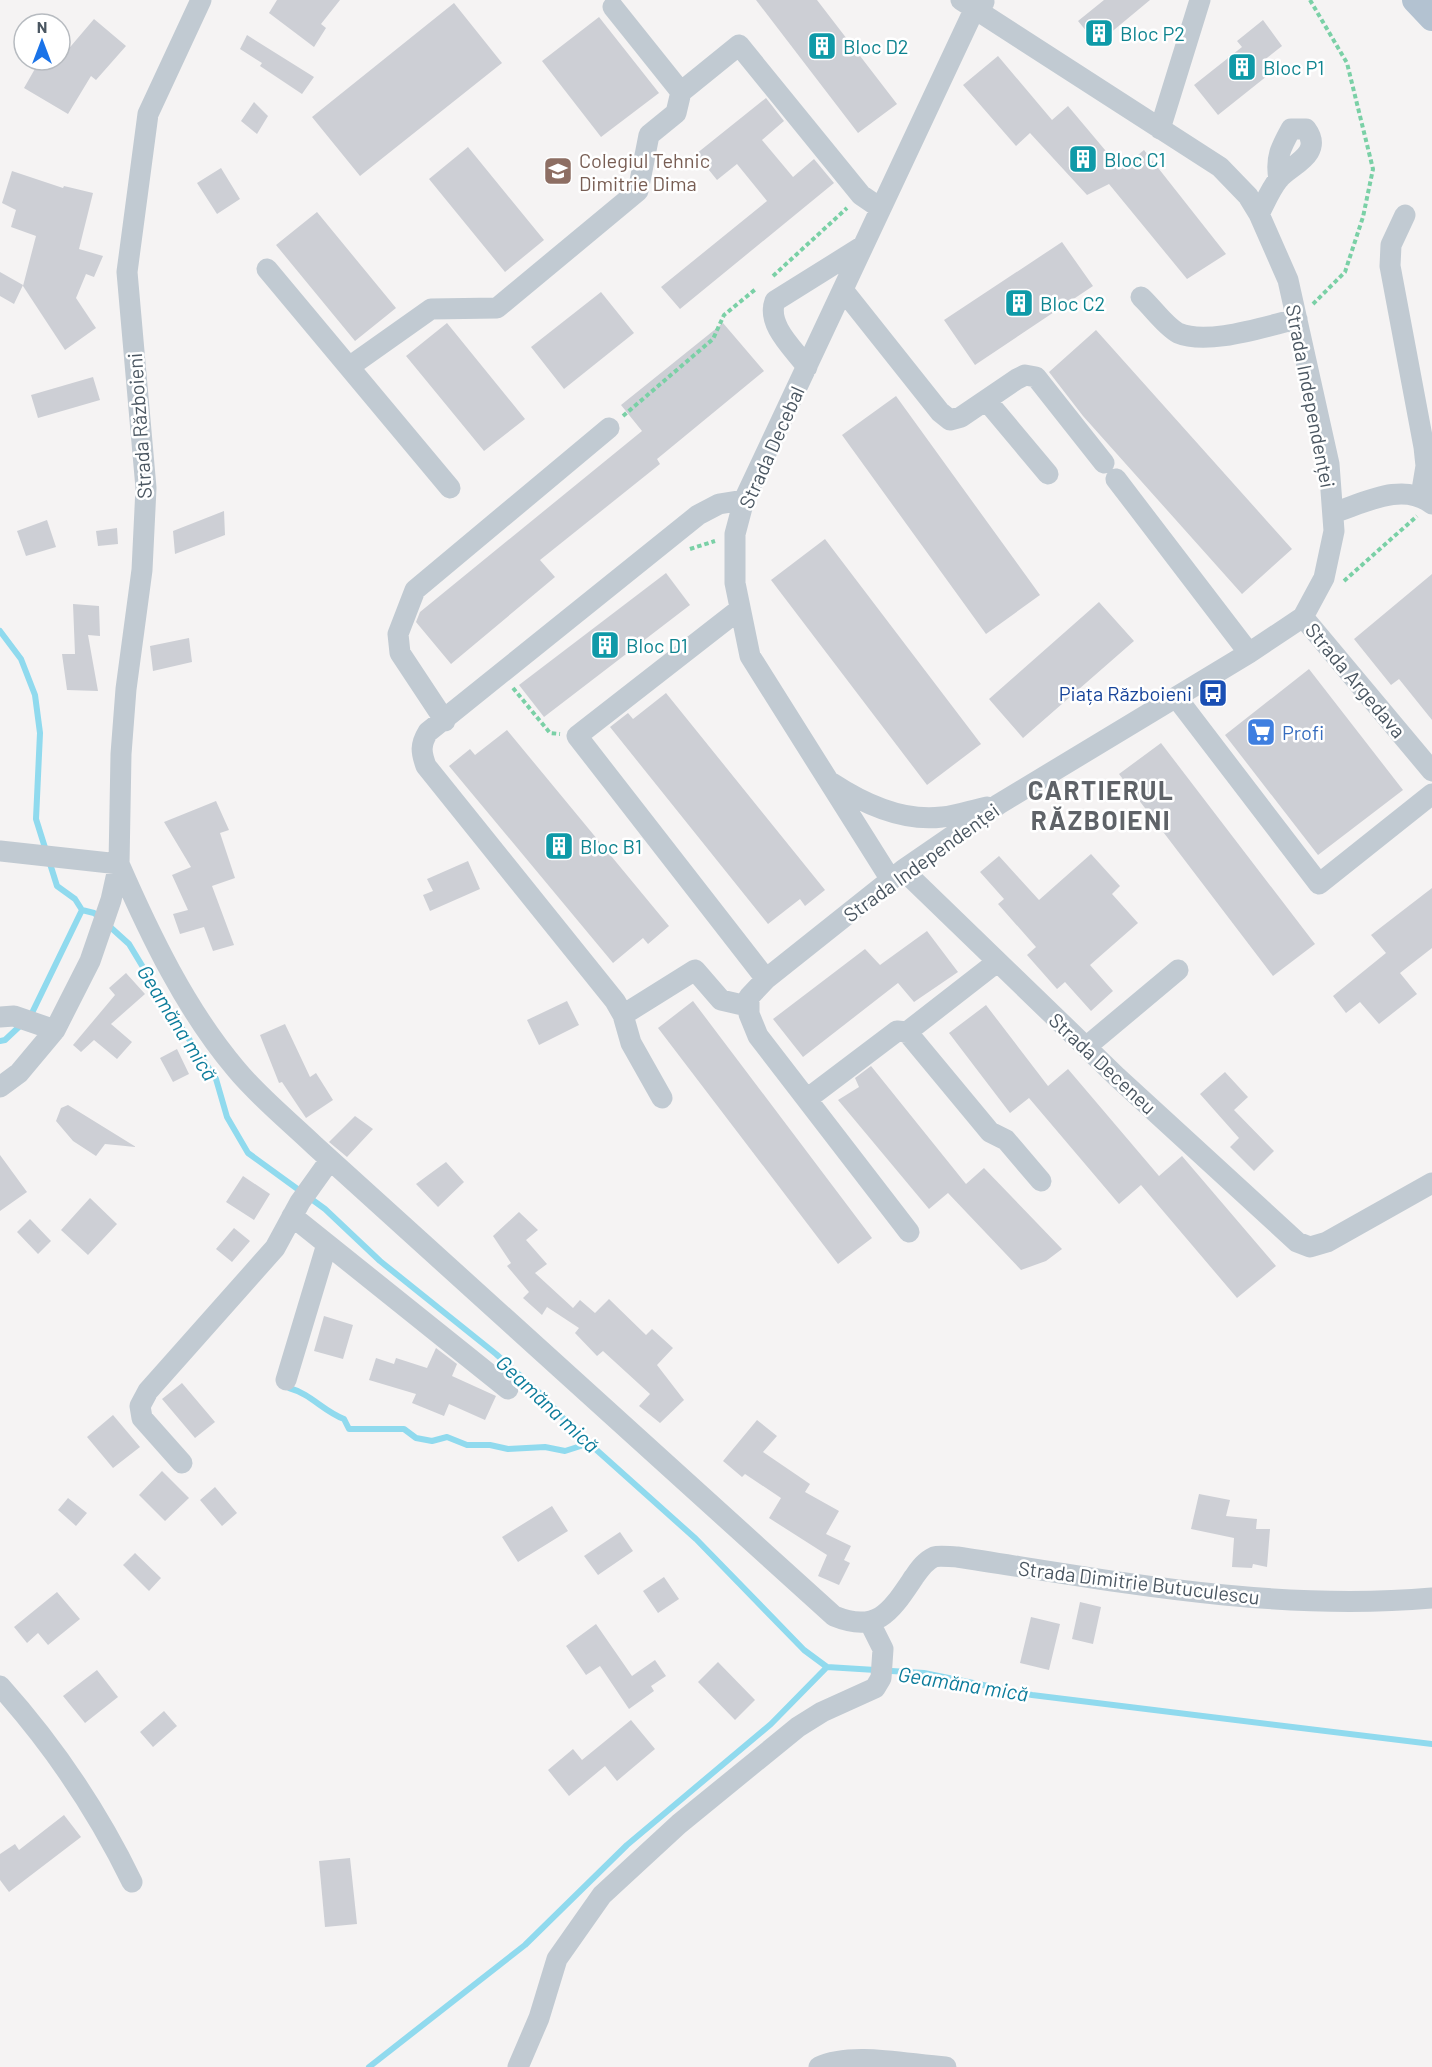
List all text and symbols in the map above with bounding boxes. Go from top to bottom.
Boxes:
north arrow [12,12,72,72]
text: N [37,17,47,36]
building icon: Bloc P2 [1083,17,1115,49]
place label: Bloc P2 [1120,21,1185,45]
building icon: Bloc D2 [806,30,838,62]
place label: Bloc D2 [843,34,909,58]
building icon: Bloc P1 [1226,51,1258,83]
place label: Bloc P1 [1263,55,1324,79]
building icon: Bloc C1 [1067,143,1099,175]
place label: Bloc C1 [1104,147,1166,171]
place label: Colegiul Tehnic Dimitrie Dima [579,148,710,195]
school or university icon: Colegiul Tehnic Dimitrie Dima [542,155,574,187]
building icon: Bloc C2 [1003,287,1035,319]
place label: Bloc C2 [1040,291,1105,315]
street label: Strada Independenței [1281,302,1341,490]
street label: Strada Războieni [122,352,156,500]
street label: Strada Decebal [733,382,809,512]
street label: Strada Argedava [1301,618,1411,742]
building icon: Bloc D1 [589,629,621,661]
place label: Bloc D1 [626,633,688,657]
bus stop icon: Piața Războieni [1197,677,1229,709]
place label: Piața Războieni [1059,681,1192,705]
supermarket icon: Profi [1245,716,1277,748]
place label: Profi [1282,720,1324,744]
district label: CARTIERUL RĂZBOIENI [1028,774,1174,835]
street label: Strada Independenței [839,798,1003,926]
building icon: Bloc B1 [543,830,575,862]
place label: Bloc B1 [580,834,642,858]
water label: Geamăna mică [133,960,224,1085]
street label: Strada Deceneu [1044,1007,1162,1119]
water label: Geamăna mică [492,1349,605,1457]
street label: Strada Dimitrie Butuculescu [1017,1555,1261,1609]
water label: Geamăna mică [896,1660,1030,1706]

